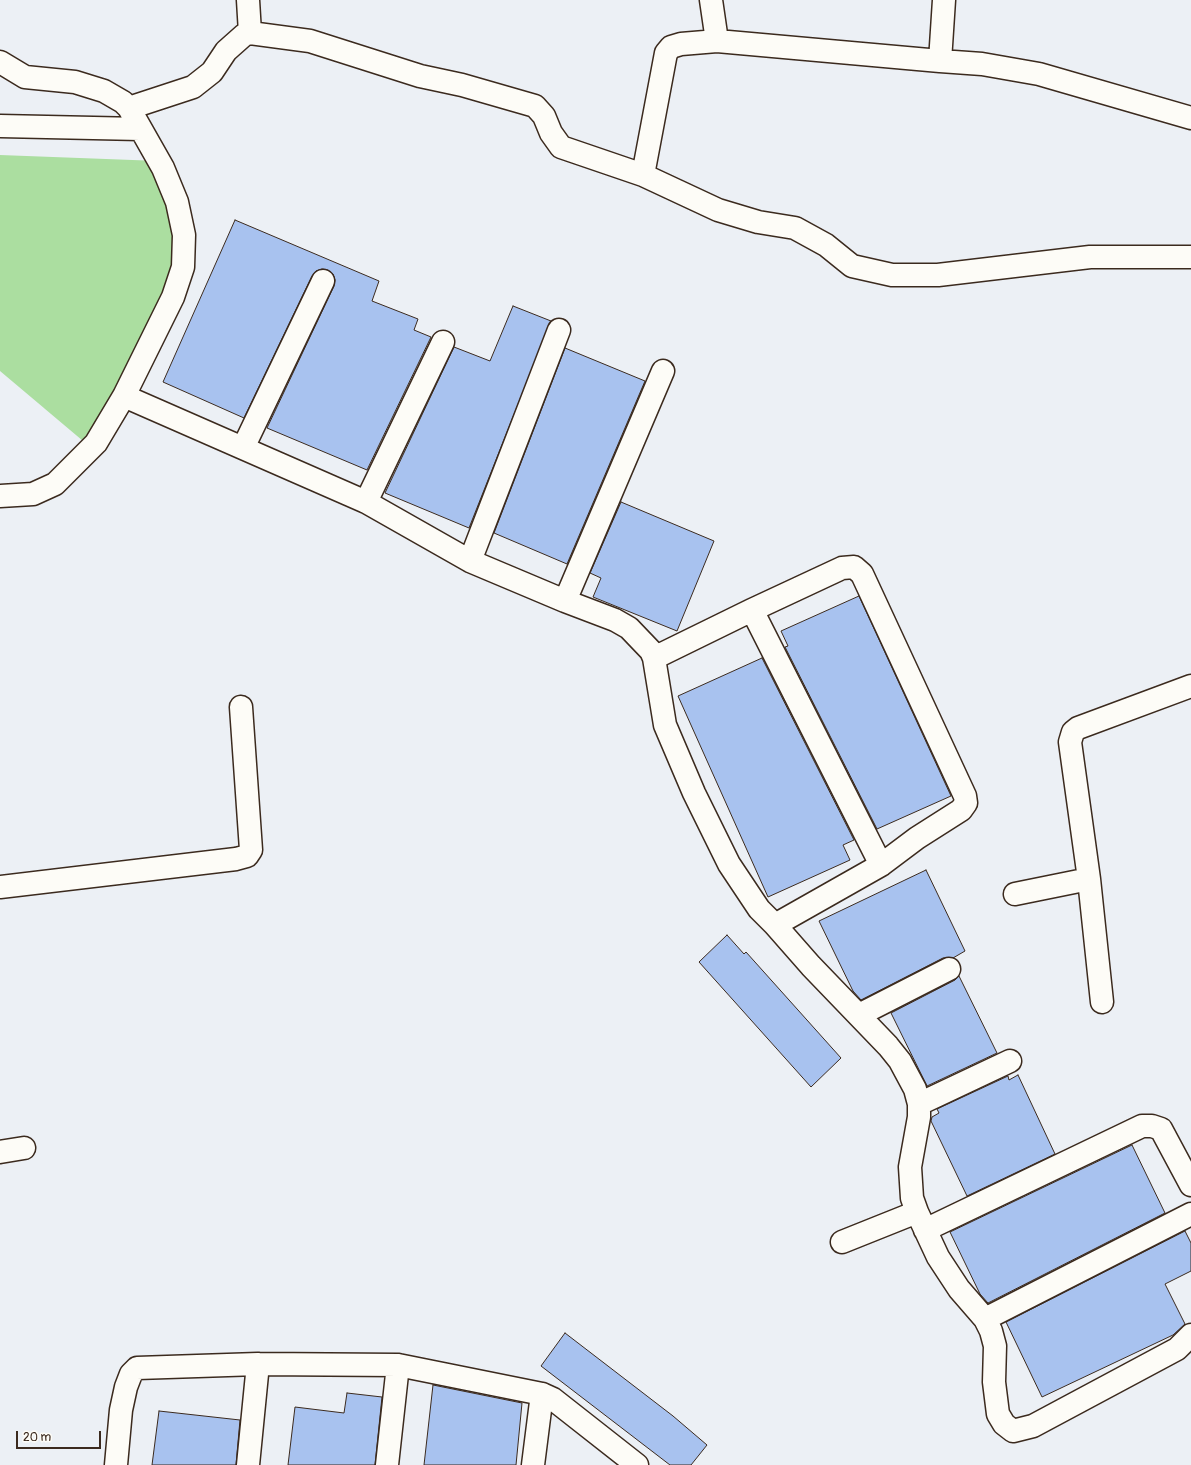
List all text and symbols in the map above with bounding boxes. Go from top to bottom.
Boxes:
scale bar [18,1423,103,1449]
text: 20 m [23,1430,51,1445]

